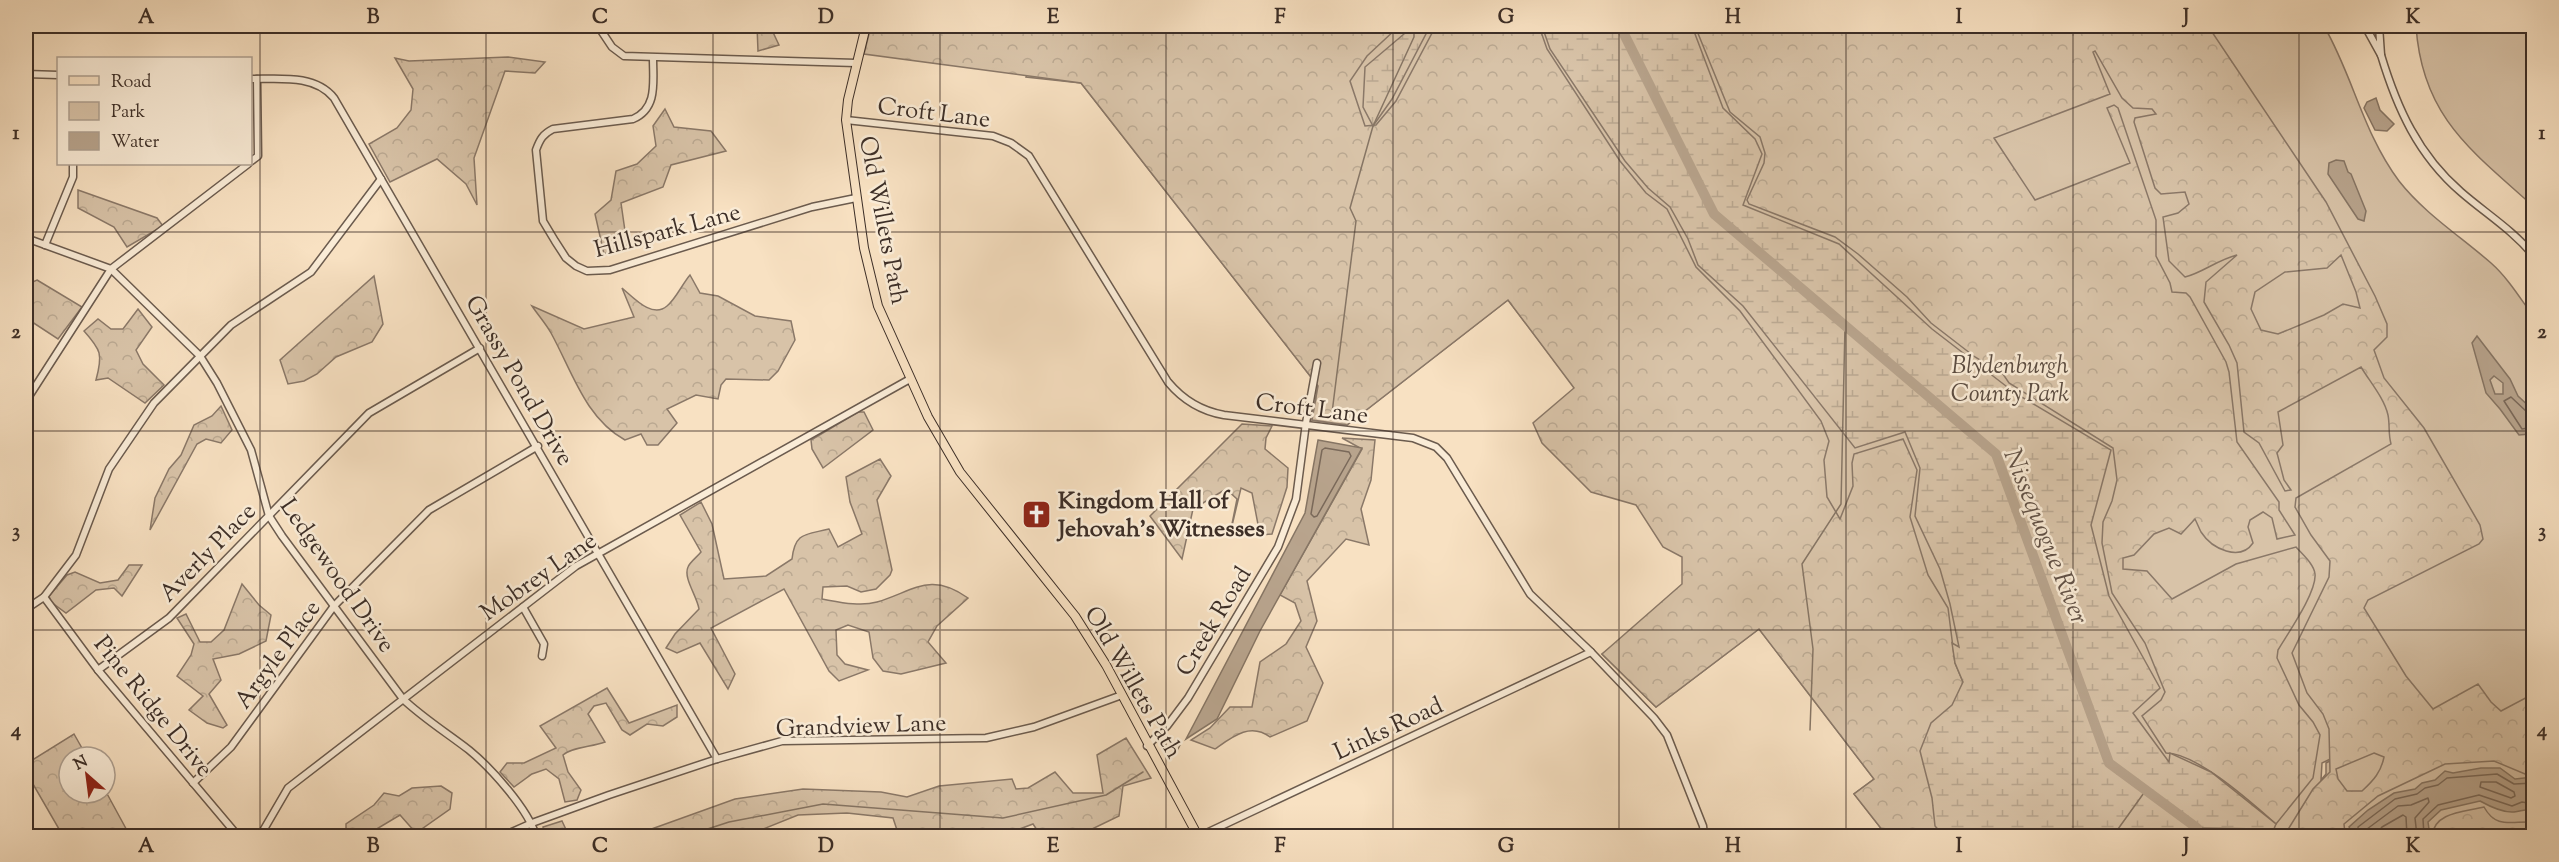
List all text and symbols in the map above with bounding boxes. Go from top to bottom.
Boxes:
text: A [138,4,155,33]
text: B [367,4,380,33]
text: C [592,4,608,33]
text: D [818,4,834,33]
text: E [1047,4,1060,33]
text: F [1274,4,1286,33]
text: G [1498,4,1515,33]
text: H [1725,4,1741,33]
text: I [1956,4,1963,33]
text: J [2181,4,2189,33]
text: K [2406,4,2421,33]
legend [57,57,252,165]
text: Road [111,70,151,96]
street label: Croft Lane [875,90,992,138]
text: Park [111,100,146,126]
text: 1 [13,120,20,149]
text: 1 [2539,120,2546,149]
text: Water [111,130,160,156]
street label: Old Willets Path [849,133,915,308]
street label: Hillspark Lane [590,196,745,268]
street label: Grassy Pond Drive [456,290,581,472]
text: 2 [11,319,21,348]
text: 2 [2537,319,2547,348]
park label: Blydenburgh County Park [1951,350,2069,412]
street label: Croft Lane [1253,386,1370,434]
water label: Nissequogue River [1993,444,2097,630]
place label: Kingdom Hall of Jehovah’s Witnesses [1056,485,1265,547]
street label: Ledgewood Drive [270,492,402,660]
street label: Averly Place [152,496,265,611]
church icon: Kingdom Hall of Jehovah’s Witnesses [1021,498,1053,530]
text: 3 [12,518,20,547]
text: 3 [2538,518,2546,547]
street label: Mobrey Lane [474,525,604,630]
street label: Creek Road [1169,560,1261,683]
street label: Argyle Place [227,594,330,717]
street label: Old Willets Path [1075,600,1190,766]
street label: Pine Ridge Drive [85,629,220,785]
street label: Links Road [1329,689,1449,770]
street label: Grandview Lane [775,707,947,747]
text: 4 [10,717,21,746]
text: 4 [2536,717,2547,746]
north arrow [57,745,117,805]
text: N [70,751,92,777]
text: A [138,833,155,862]
text: B [367,833,380,862]
text: C [592,833,608,862]
text: D [818,833,834,862]
text: E [1047,833,1060,862]
text: F [1274,833,1286,862]
text: G [1498,833,1515,862]
text: H [1725,833,1741,862]
text: I [1956,833,1963,862]
text: J [2181,833,2189,862]
text: K [2406,833,2421,862]

